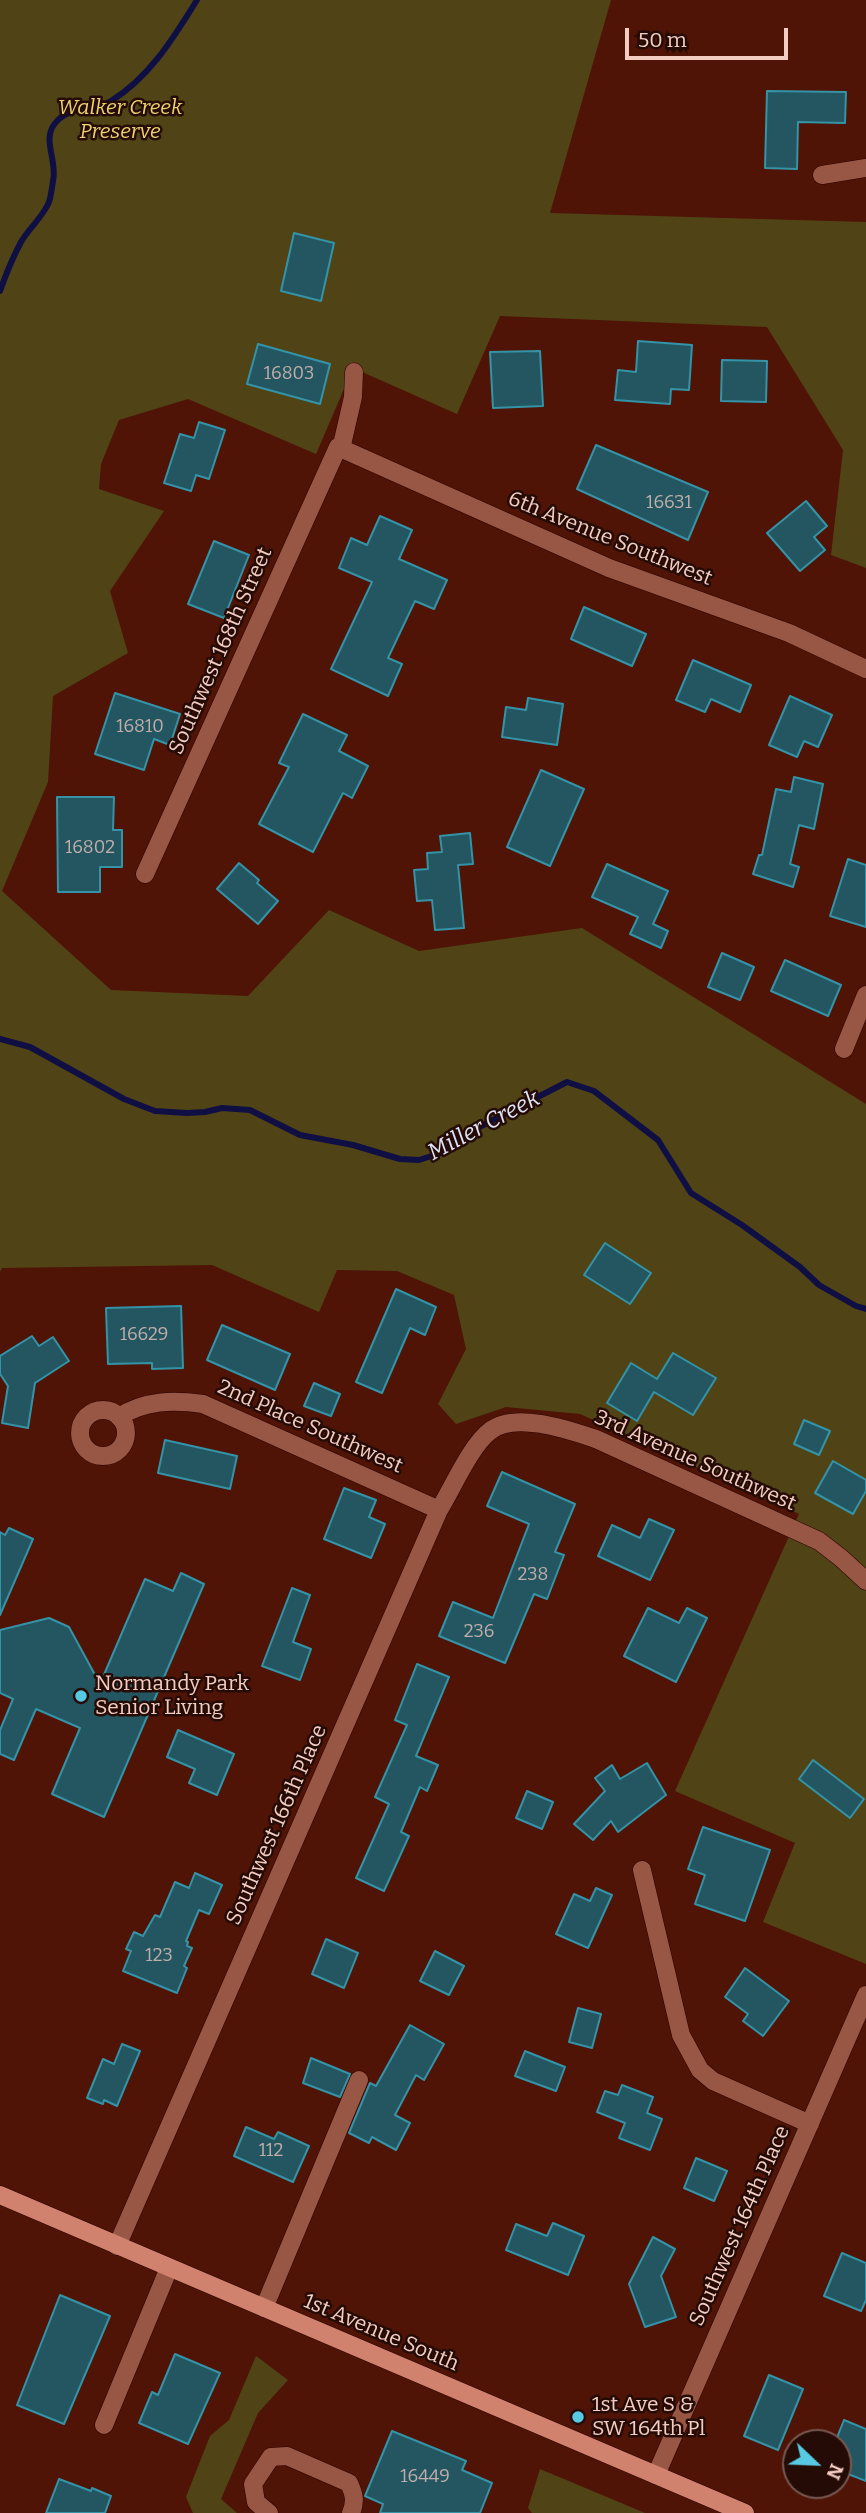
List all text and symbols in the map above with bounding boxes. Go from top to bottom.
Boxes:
scale bar [628,14,791,58]
text: 50 m [638,27,687,53]
park label: Walker Creek Preserve [58,95,182,145]
house number: 16803 [264,363,314,385]
street label: 6th Avenue Southwest [504,487,716,591]
house number: 16631 [646,492,692,514]
street label: Southwest 168th Street [164,543,278,759]
house number: 16810 [116,716,164,738]
house number: 16802 [65,837,115,859]
water label: Miller Creek [423,1085,545,1167]
house number: 16629 [120,1324,168,1346]
street label: 2nd Place Southwest [214,1375,406,1479]
street label: 3rd Avenue Southwest [590,1405,800,1517]
house number: 238 [518,1564,548,1586]
house number: 236 [464,1621,494,1643]
place label: Normandy Park Senior Living [95,1671,249,1721]
marker: Normandy Park Senior Living [73,1688,89,1704]
street label: Southwest 166th Place [222,1721,332,1929]
house number: 123 [145,1945,173,1967]
street label: Southwest 164th Place [685,2122,795,2330]
house number: 112 [259,2140,283,2162]
street label: 1st Avenue South [300,2289,462,2377]
place label: 1st Ave S & SW 164th Pl [592,2392,705,2442]
marker: 1st Ave S & SW 164th Pl [570,2409,586,2425]
north arrow [782,2429,852,2499]
text: N [822,2460,848,2483]
house number: 16449 [400,2466,450,2488]

